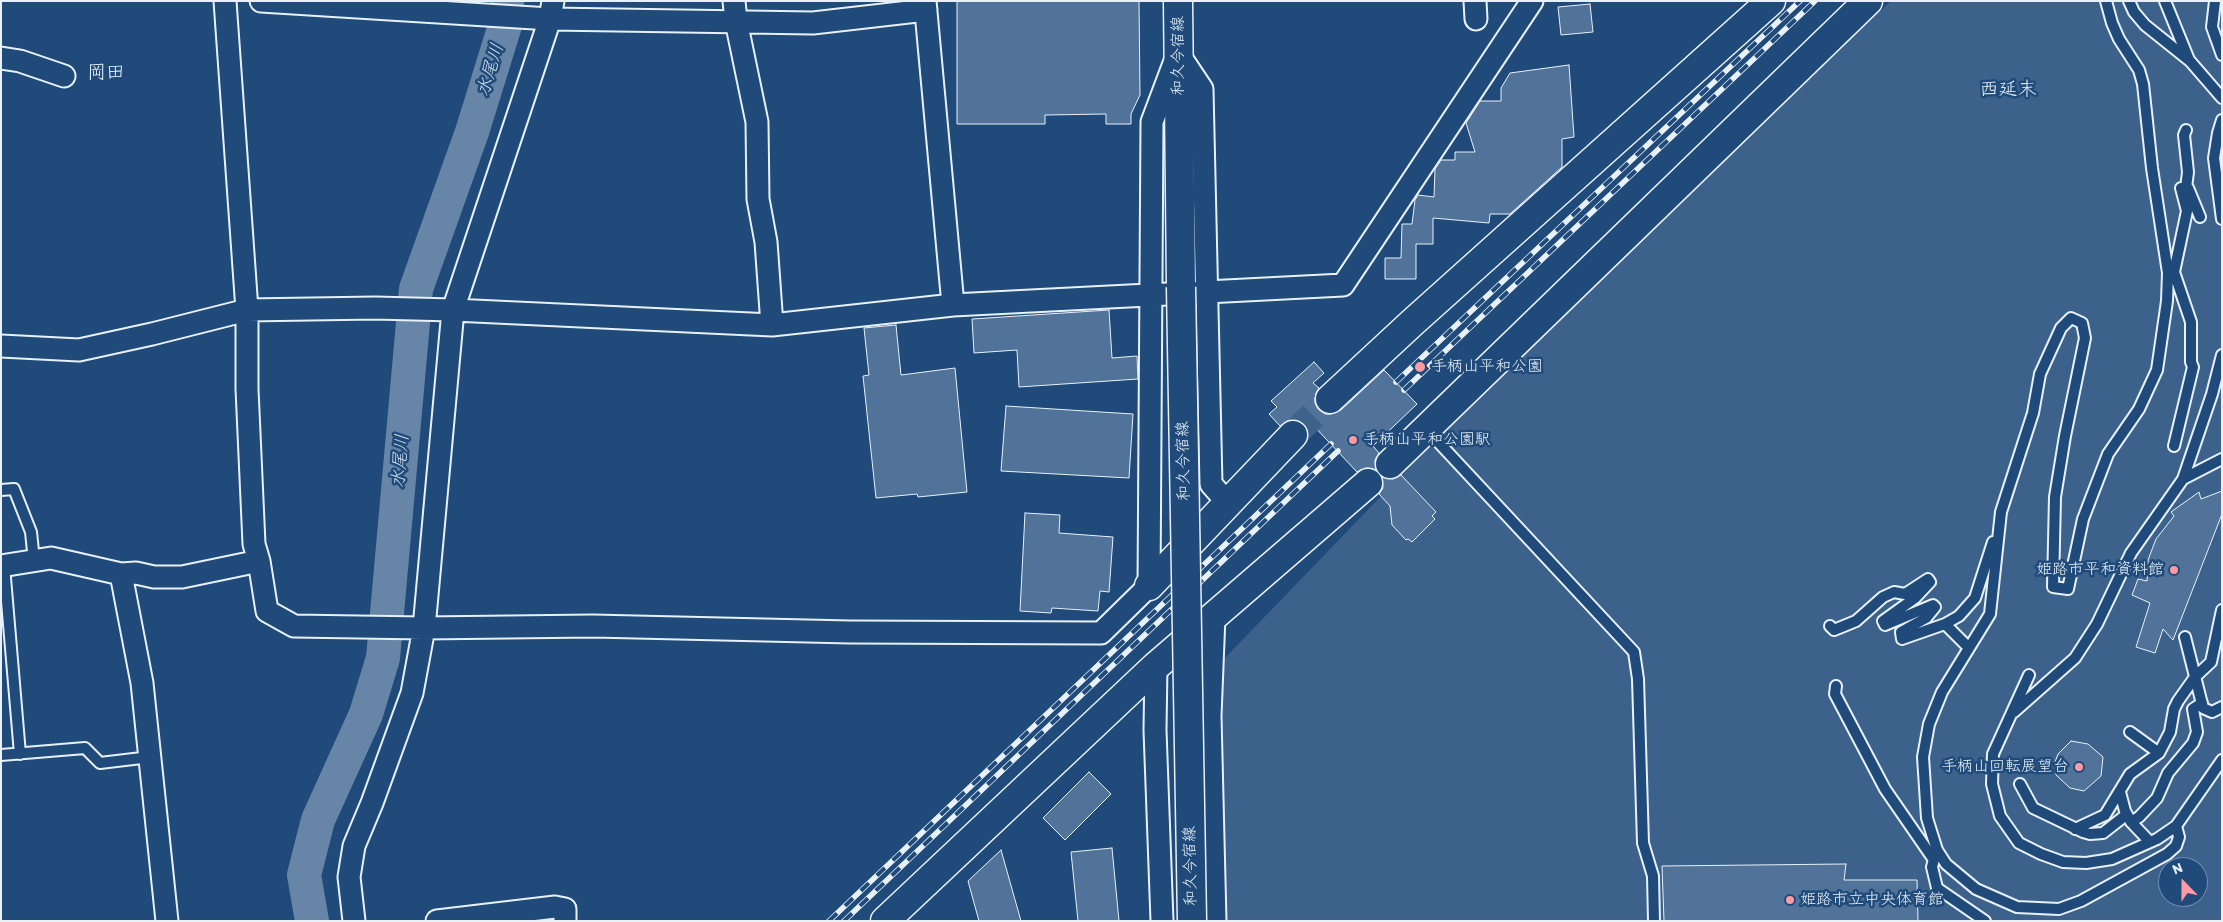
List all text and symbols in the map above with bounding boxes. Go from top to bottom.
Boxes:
street label: 和久今宿線 [1169,16,1189,96]
water label: 水尾川 [473,41,509,99]
district label: 岡田 [87,62,125,84]
district label: 西延末 [1980,79,2036,101]
place label: 手柄山平和公園 [1431,357,1543,377]
marker: 手柄山平和公園 [1413,360,1427,374]
street label: 和久今宿線 [1174,421,1194,501]
place label: 手柄山平和公園駅 [1363,430,1491,450]
water label: 水尾川 [388,433,414,489]
marker: 手柄山平和公園駅 [1347,434,1359,446]
place label: 姫路市平和資料館 [2036,560,2164,580]
marker: 姫路市平和資料館 [2168,564,2180,576]
place label: 手柄山回転展望台 [1941,757,2069,777]
marker: 手柄山回転展望台 [2073,761,2085,773]
street label: 和久今宿線 [1181,826,1201,906]
north arrow [2158,857,2208,907]
text: N [2170,859,2185,878]
place label: 姫路市立中央体育館 [1800,890,1944,910]
marker: 姫路市立中央体育館 [1784,894,1796,906]

